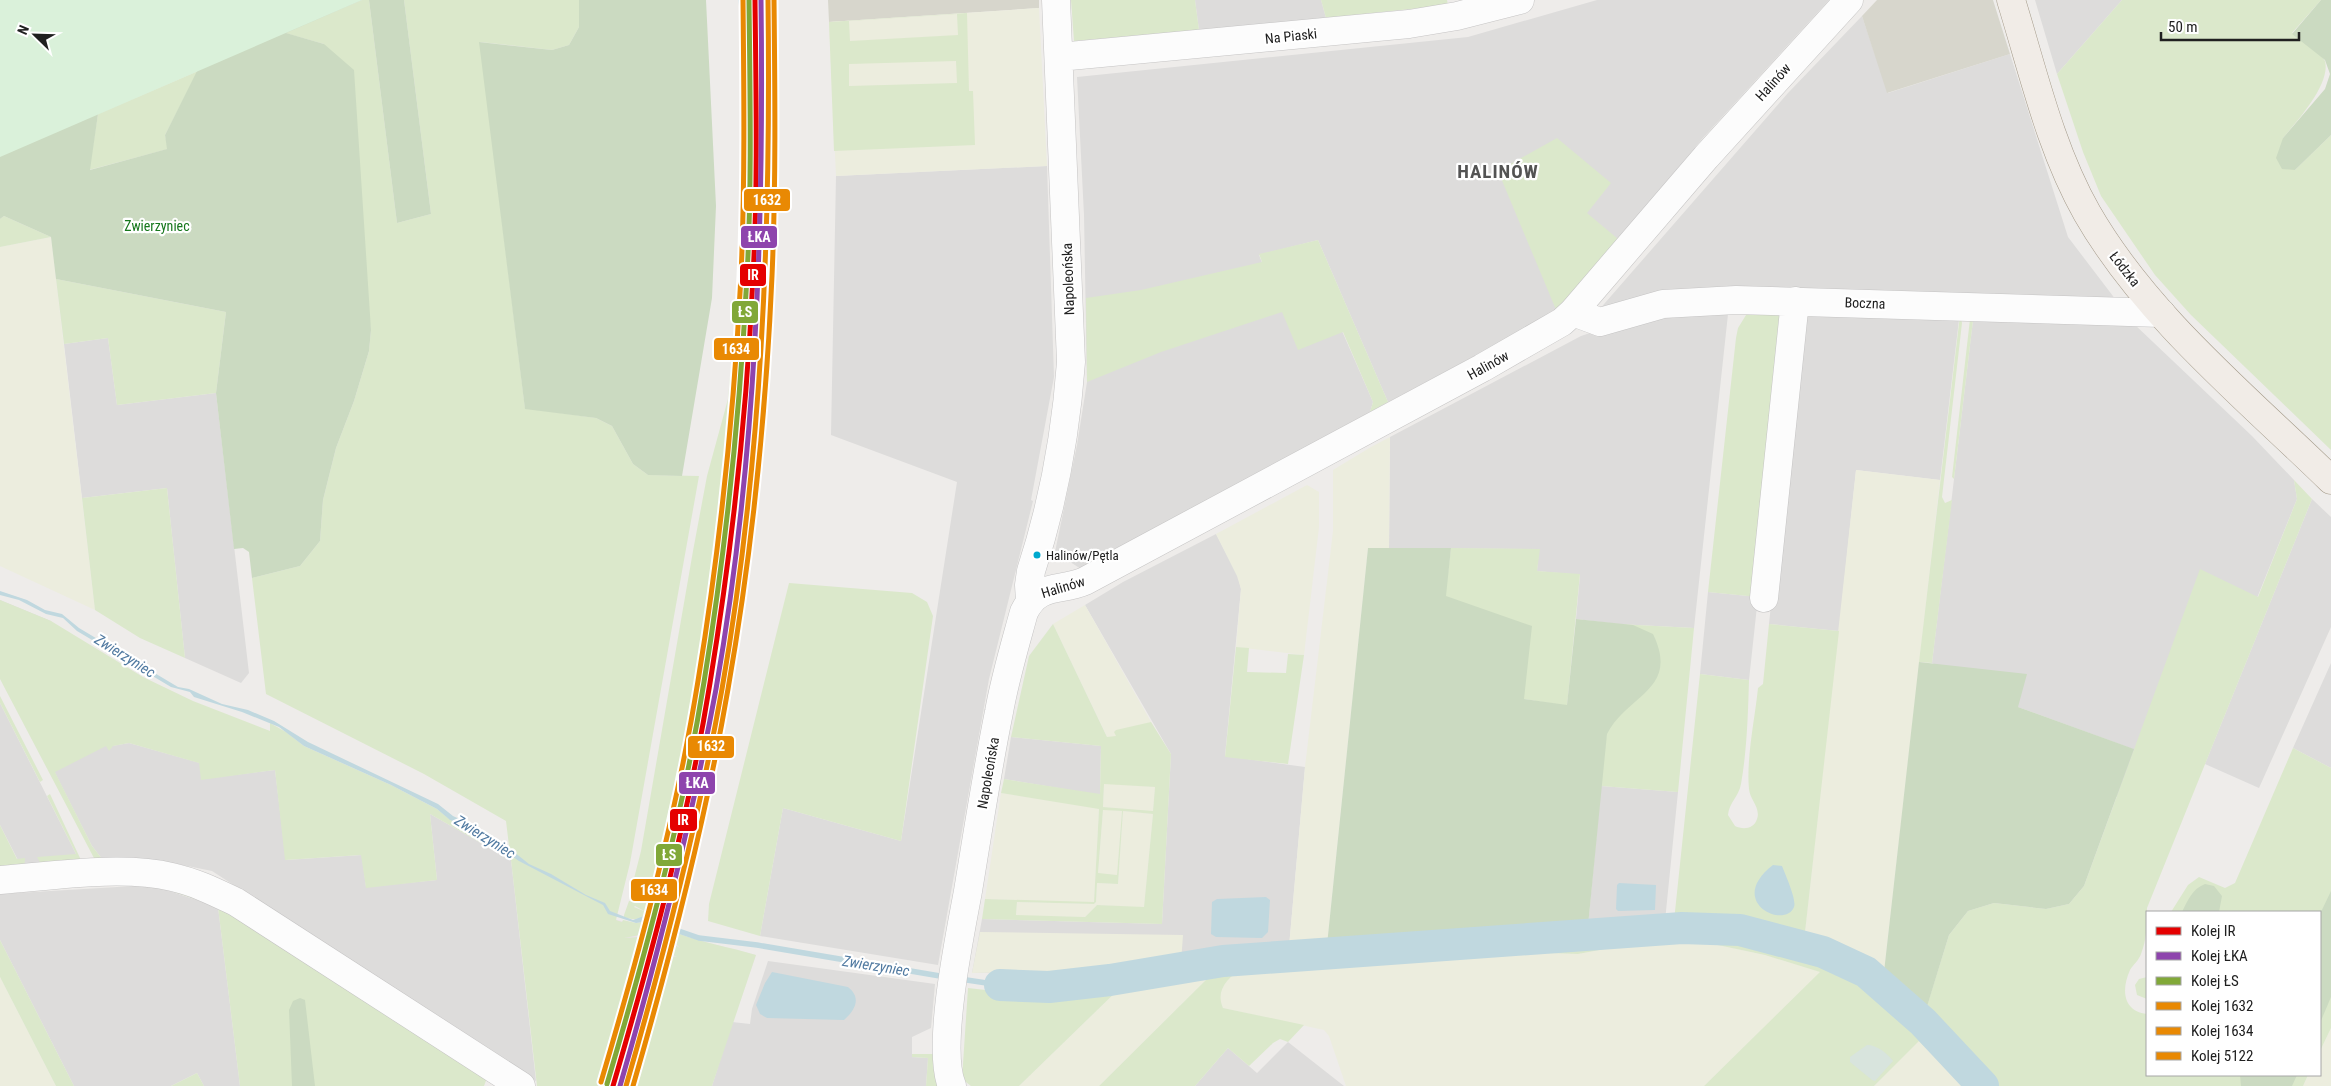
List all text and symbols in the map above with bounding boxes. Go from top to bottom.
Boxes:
north arrow [10,10,60,60]
scale bar [2161,10,2298,42]
text: 50 m [2168,18,2198,36]
text: N [14,23,32,37]
street label: Na Piaski [1264,25,1318,47]
street label: Halinów [1752,60,1794,104]
district label: HALINÓW [1457,160,1539,183]
line badge: 1632 [743,188,791,212]
text: 1632 [753,192,781,208]
park label: Zwierzyniec [124,218,190,234]
line badge: ŁKA [740,225,778,249]
text: ŁKA [747,229,771,245]
street label: Napoleońska [1059,243,1077,315]
street label: Łódzka [2106,248,2144,290]
line badge: IR [739,263,767,287]
text: IR [747,267,759,283]
street label: Boczna [1844,294,1886,312]
line badge: ŁS [731,300,759,324]
text: ŁS [738,304,753,320]
line badge: 1634 [713,337,760,361]
text: 1634 [722,341,750,357]
street label: Halinów [1465,347,1511,383]
place label: Halinów/Pętla [1046,548,1119,563]
marker: Halinów/Pętla [1032,550,1042,560]
street label: Halinów [1039,573,1087,601]
water label: Zwierzyniec [91,630,159,682]
line badge: 1632 [687,735,735,759]
street label: Napoleońska [974,736,1002,810]
text: 1632 [697,738,725,754]
line badge: ŁKA [678,771,716,795]
text: ŁKA [685,775,709,791]
line badge: IR [669,808,698,832]
water label: Zwierzyniec [451,811,519,863]
text: IR [677,812,689,828]
line badge: ŁS [655,843,683,867]
text: ŁS [662,847,677,863]
line badge: 1634 [630,878,678,902]
text: 1634 [640,882,668,898]
legend [2146,911,2321,1076]
text: Kolej IR [2191,922,2236,940]
text: Kolej ŁKA [2191,947,2248,965]
water label: Zwierzyniec [840,952,911,980]
text: Kolej ŁS [2191,972,2239,990]
text: Kolej 1632 [2191,997,2253,1015]
text: Kolej 1634 [2191,1022,2253,1040]
text: Kolej 5122 [2191,1047,2253,1065]

